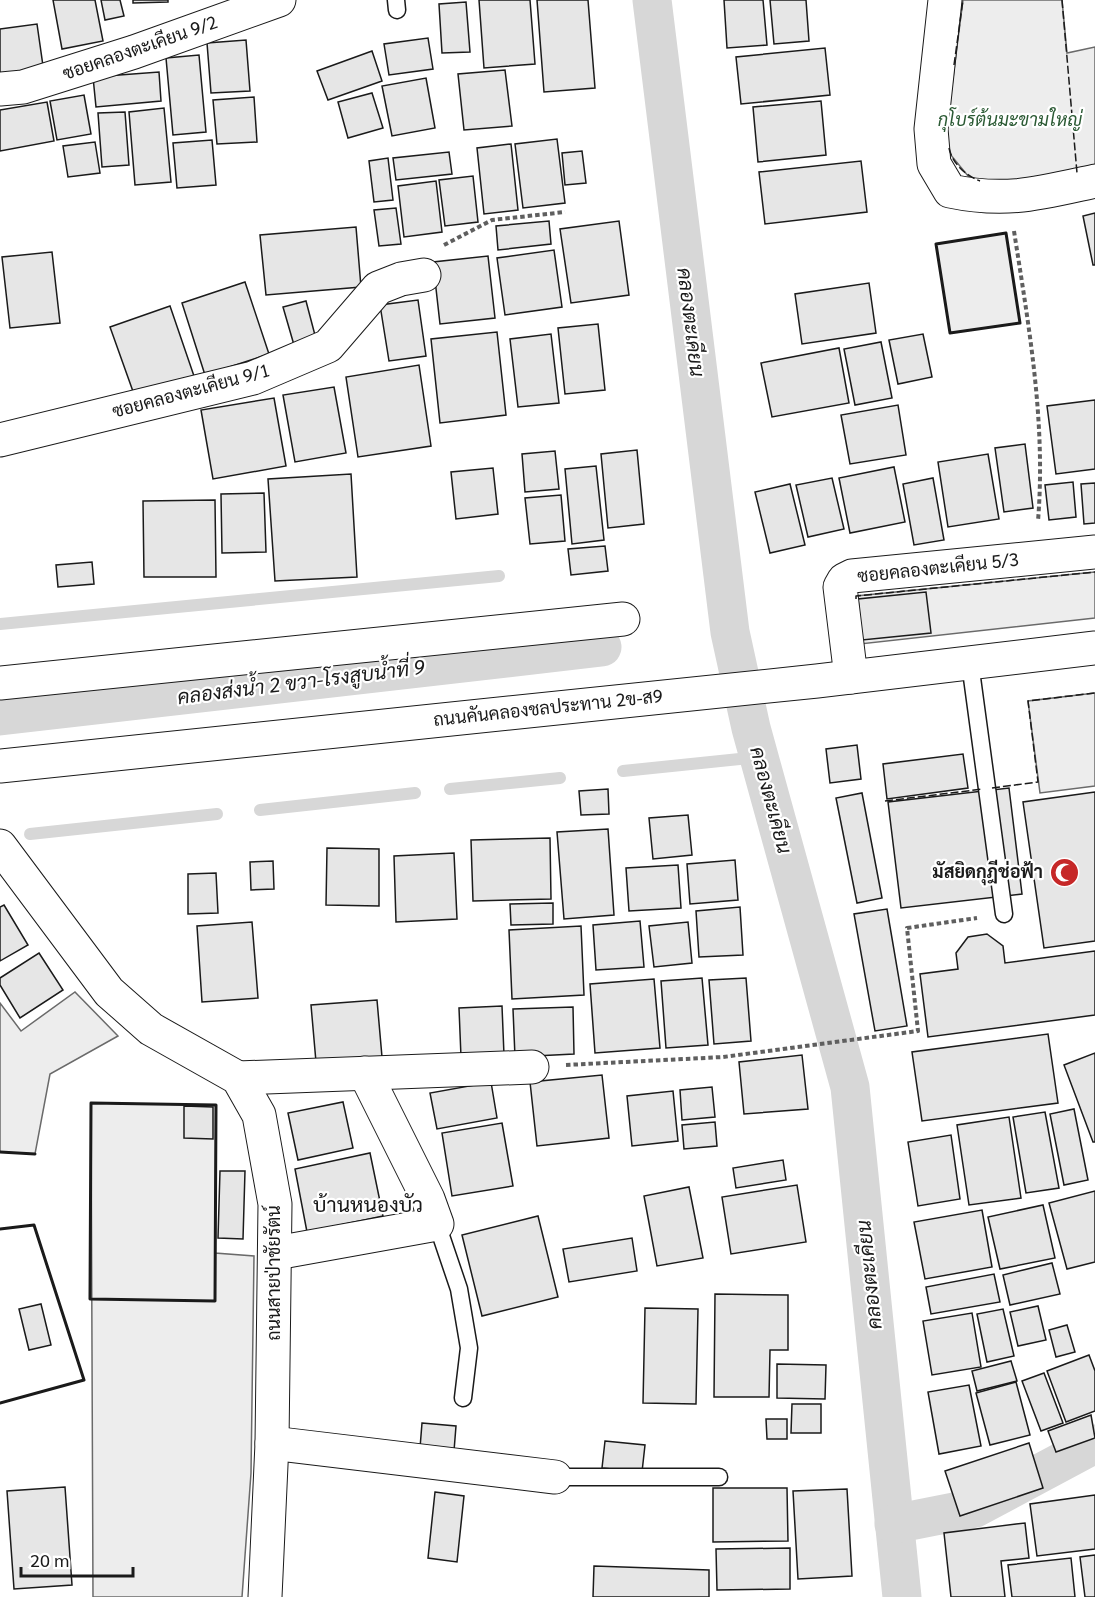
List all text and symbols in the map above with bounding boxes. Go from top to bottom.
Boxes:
street label: ซอยคลองตะเคียน 9/2 [59,9,220,84]
park label: กุโบร์ต้นมะขามใหญ่ [938,107,1083,132]
water label: คลองตะเคียน [672,266,712,378]
street label: ซอยคลองตะเคียน 9/1 [109,357,272,422]
street label: ซอยคลองตะเคียน 5/3 [856,547,1020,586]
water label: คลองส่งน้ำ 2 ขวา-โรงสูบน้ำที่ 9 [175,649,427,712]
street label: ถนนคันคลองชลประทาน 2ข-ส9 [432,683,664,730]
water label: คลองตะเคียน [745,743,799,856]
mosque icon: มัสยิดกุฎีช่อฟ้า [1048,856,1080,888]
place label: มัสยิดกุฎีช่อฟ้า [932,859,1043,886]
district label: บ้านหนองบัว [313,1190,423,1217]
street label: ถนนสายป่าชัยรัตน์ [261,1205,284,1341]
water label: คลองตะเคียน [849,1219,887,1331]
scale bar [21,1540,134,1578]
text: 20 m [30,1548,69,1571]

